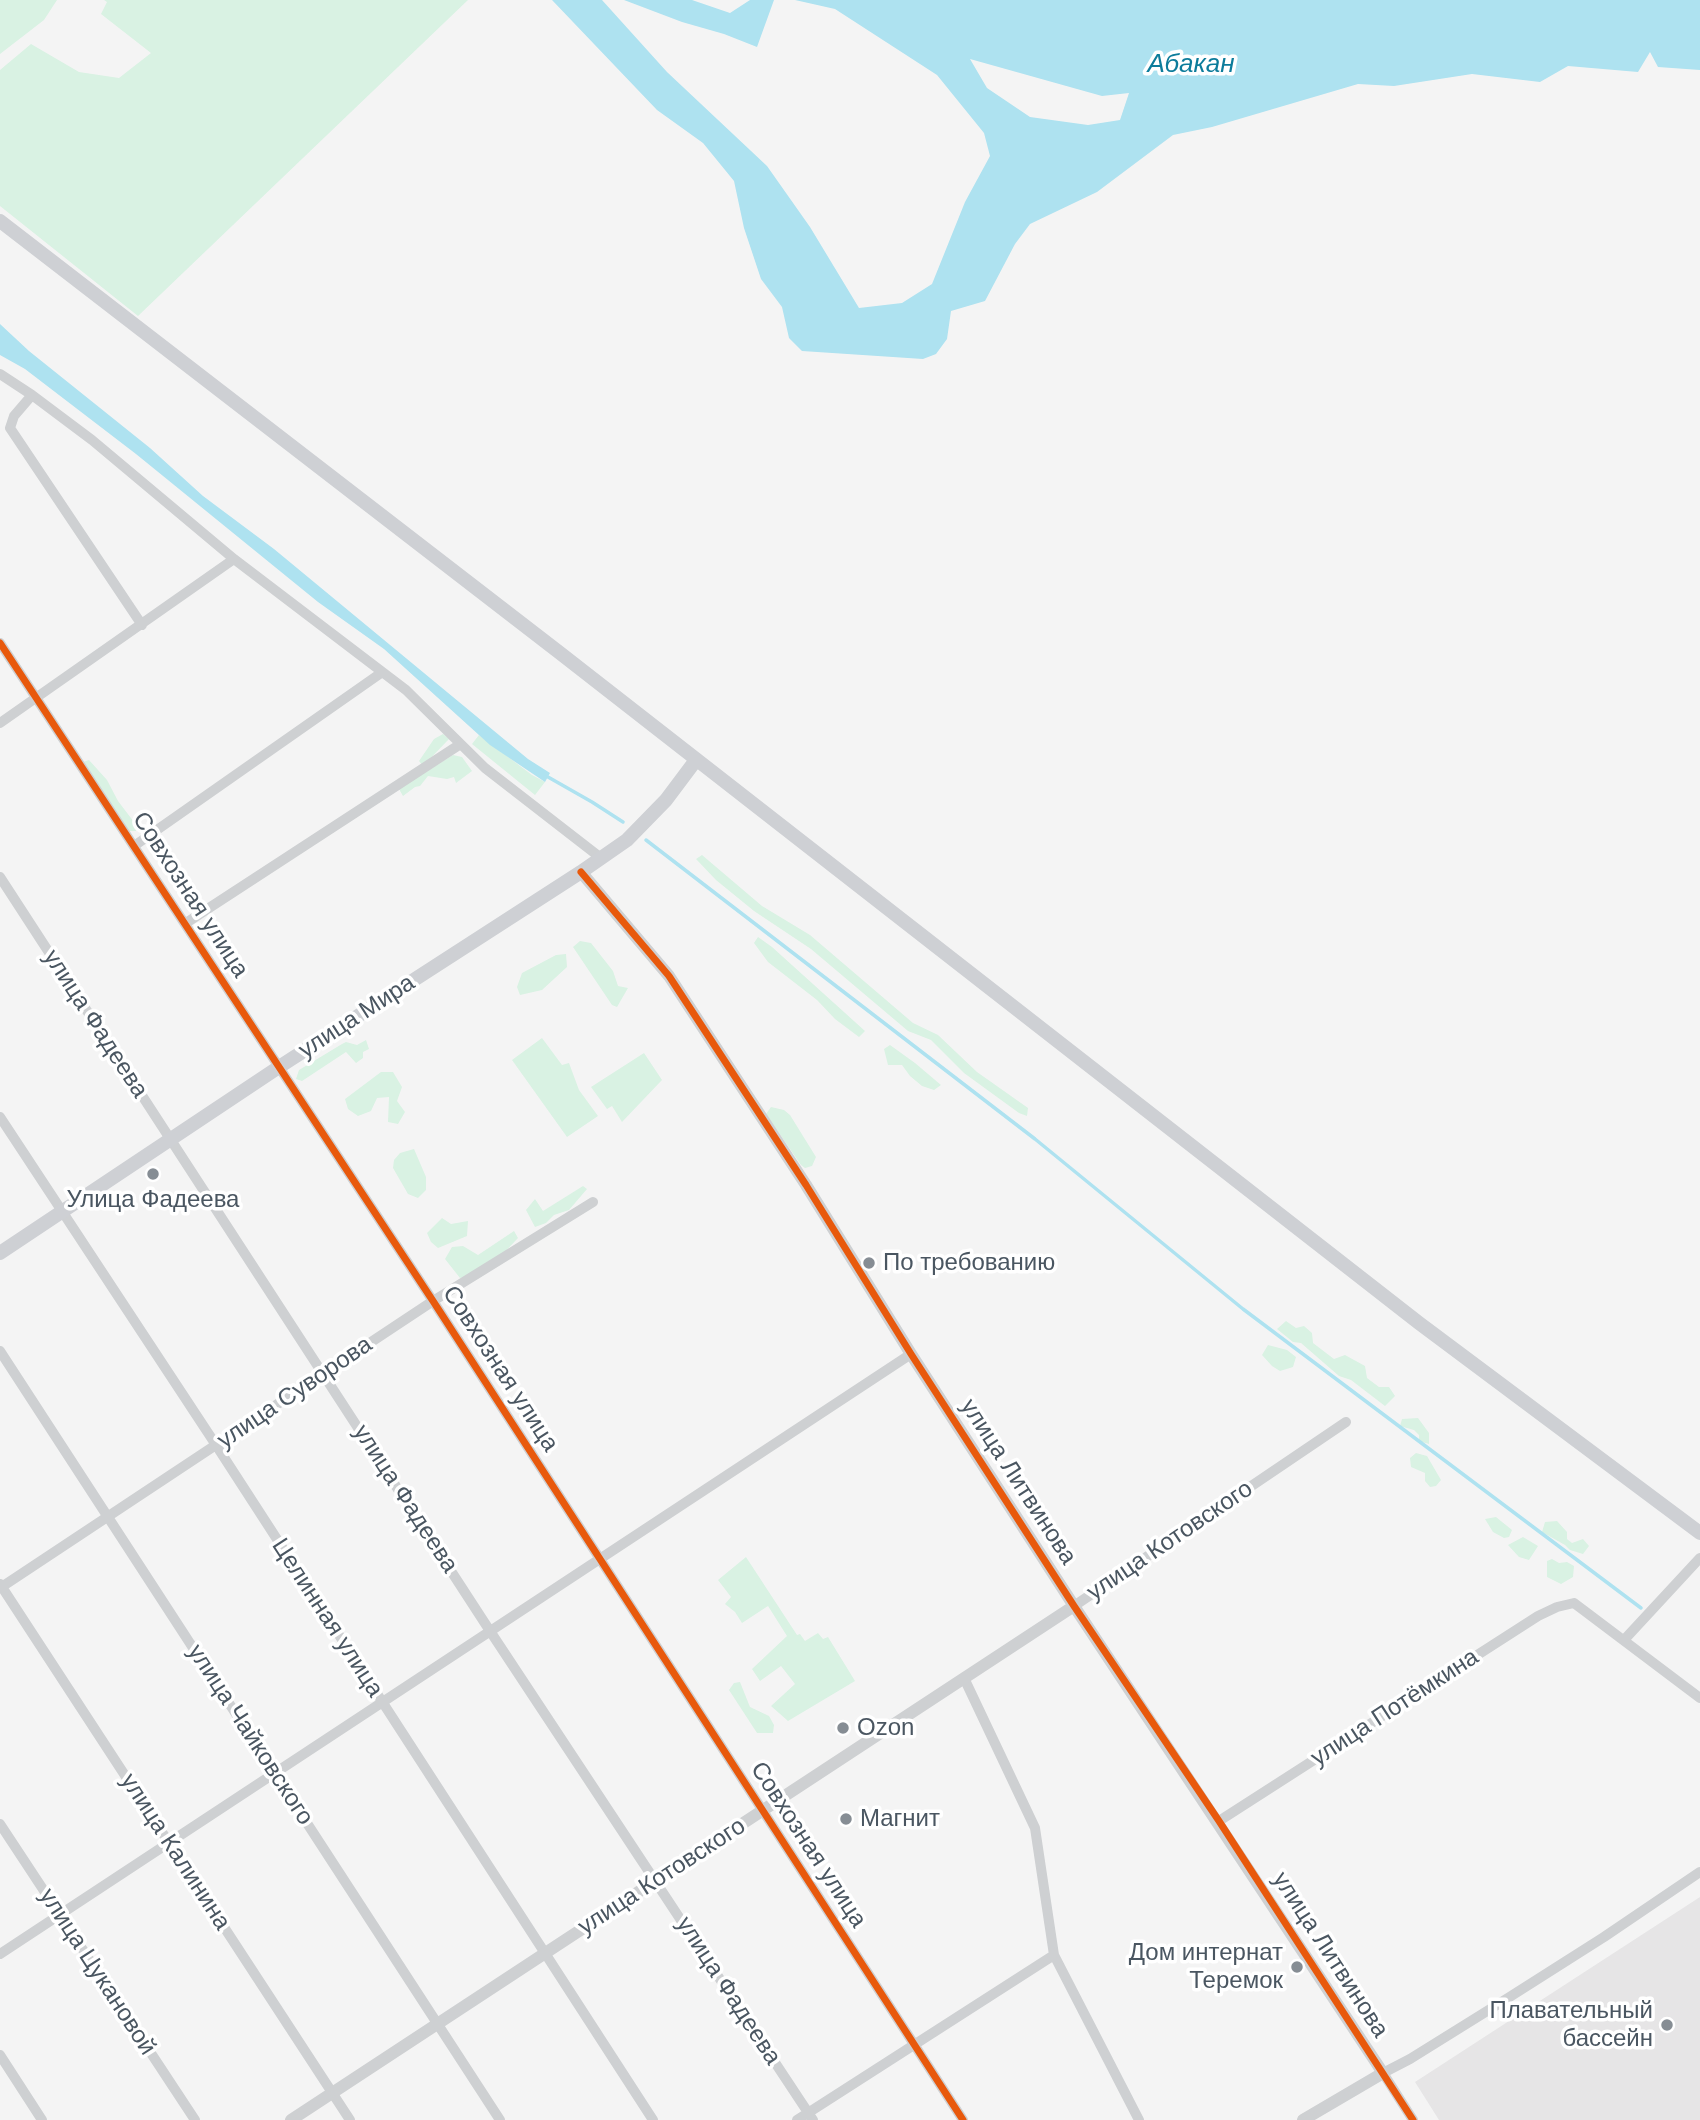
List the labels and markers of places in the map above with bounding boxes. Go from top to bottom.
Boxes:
marker: Улица Фадеева [145,1166,161,1182]
place label: Улица Фадеева [67,1186,239,1214]
place label: По требованию [883,1249,1055,1277]
marker: По требованию [861,1255,877,1271]
place label: Ozon [857,1714,914,1742]
marker: Ozon [835,1720,851,1736]
place label: Магнит [860,1805,940,1833]
marker: Магнит [838,1811,854,1827]
place label: Дом интернат Теремок [1129,1939,1283,1995]
marker: Дом интернат Теремок [1289,1959,1305,1975]
place label: Плавательный бассейн [1489,1997,1653,2053]
marker: Плавательный бассейн [1659,2017,1675,2033]

